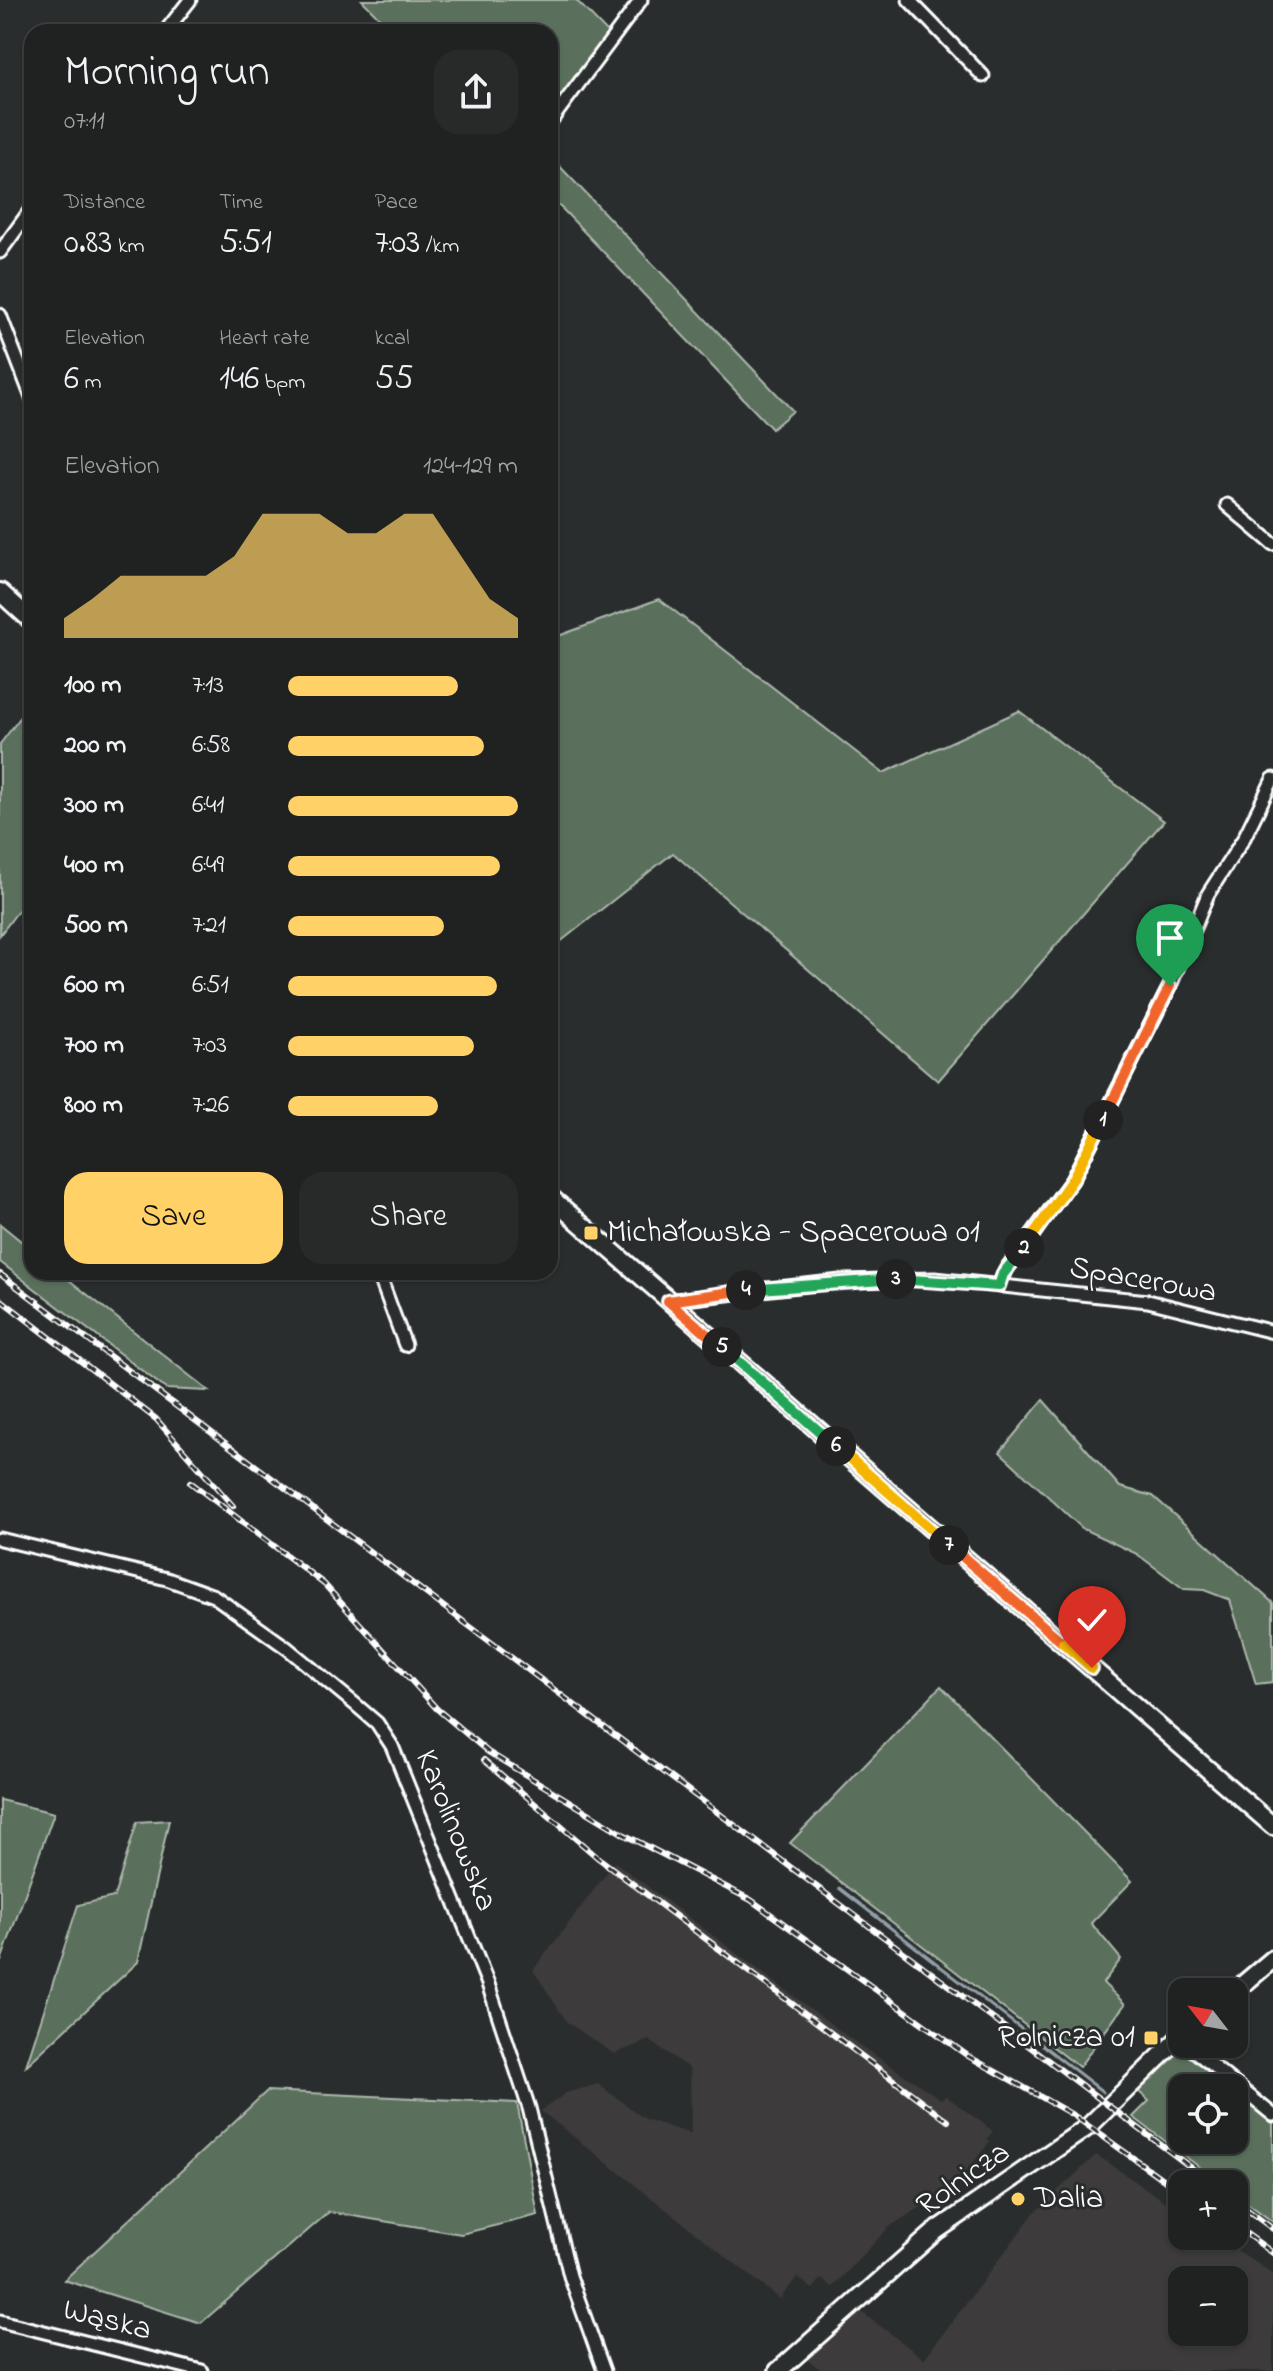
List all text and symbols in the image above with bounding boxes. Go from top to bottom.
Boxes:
text: Morning run [64,41,270,105]
button: share [434,50,518,134]
text: 07:11 [64,103,105,141]
text: Distance [64,187,145,219]
text: Time [219,187,263,219]
text: Pace [375,187,418,219]
text: 0.83 [64,219,112,269]
text: 5:51 [219,219,272,269]
text: 7:03 [375,219,420,269]
text: km [112,231,145,263]
text: /km [420,231,459,263]
text: Elevation [64,323,145,355]
text: Heart rate [219,323,310,355]
text: kcal [375,323,410,355]
text: 6 [64,355,79,405]
text: 146 [219,355,259,405]
text: 55 [375,355,414,405]
text: m [79,367,102,399]
text: bpm [259,367,305,399]
text: Elevation [64,448,160,486]
text: 124–129 m [423,448,518,486]
text: 100 m [64,667,121,705]
text: 7:13 [192,667,224,705]
text: 200 m [64,727,126,765]
text: 6:58 [192,727,230,765]
text: 300 m [64,787,124,825]
text: 6:41 [192,787,225,825]
text: 400 m [64,847,124,885]
text: 6:49 [192,847,224,885]
pin [1136,904,1204,986]
text: 500 m [64,907,128,945]
text: 7:21 [192,907,226,945]
icon: arrive [1148,916,1192,960]
text: 600 m [64,967,125,1005]
text: 6:51 [192,967,229,1005]
text: 700 m [64,1027,124,1065]
text: 7:03 [192,1027,227,1065]
text: 800 m [64,1087,123,1125]
text: 7:26 [192,1087,229,1125]
pin: 1 [1083,1100,1123,1140]
text: 1 [1100,1104,1107,1136]
button: Save [64,1172,283,1264]
button: Share [299,1172,518,1264]
place label: Michałowska - Spacerowa 01 [607,1210,980,1257]
marker: Michałowska - Spacerowa 01 [582,1224,600,1242]
pin: 2 [1004,1228,1044,1268]
text: 2 [1019,1232,1029,1264]
street label: Spacerowa [1066,1245,1220,1317]
pin: 3 [876,1259,916,1299]
text: 3 [891,1263,901,1295]
pin: 4 [726,1270,766,1310]
text: 4 [741,1274,751,1306]
pin: 5 [702,1327,742,1367]
text: 5 [716,1331,728,1363]
pin: 6 [816,1426,856,1466]
text: 6 [831,1430,841,1462]
pin: 7 [929,1525,969,1565]
text: 7 [944,1529,954,1561]
pin [1058,1586,1126,1668]
icon: check [1070,1598,1114,1642]
street label: Karolinowska [401,1743,509,1919]
north arrow [1168,1978,1248,2058]
map controls [1168,1978,1248,2346]
place label: Rolnicza 01 [998,2015,1135,2062]
marker: Rolnicza 01 [1142,2029,1160,2047]
button: locate [1168,2074,1248,2154]
street label: Rolnicza [907,2131,1021,2229]
button: + [1168,2170,1248,2250]
place label: Dalia [1033,2176,1103,2223]
marker: Dalia [1009,2190,1027,2208]
button: − [1168,2266,1248,2346]
street label: Wąska [58,2287,156,2355]

